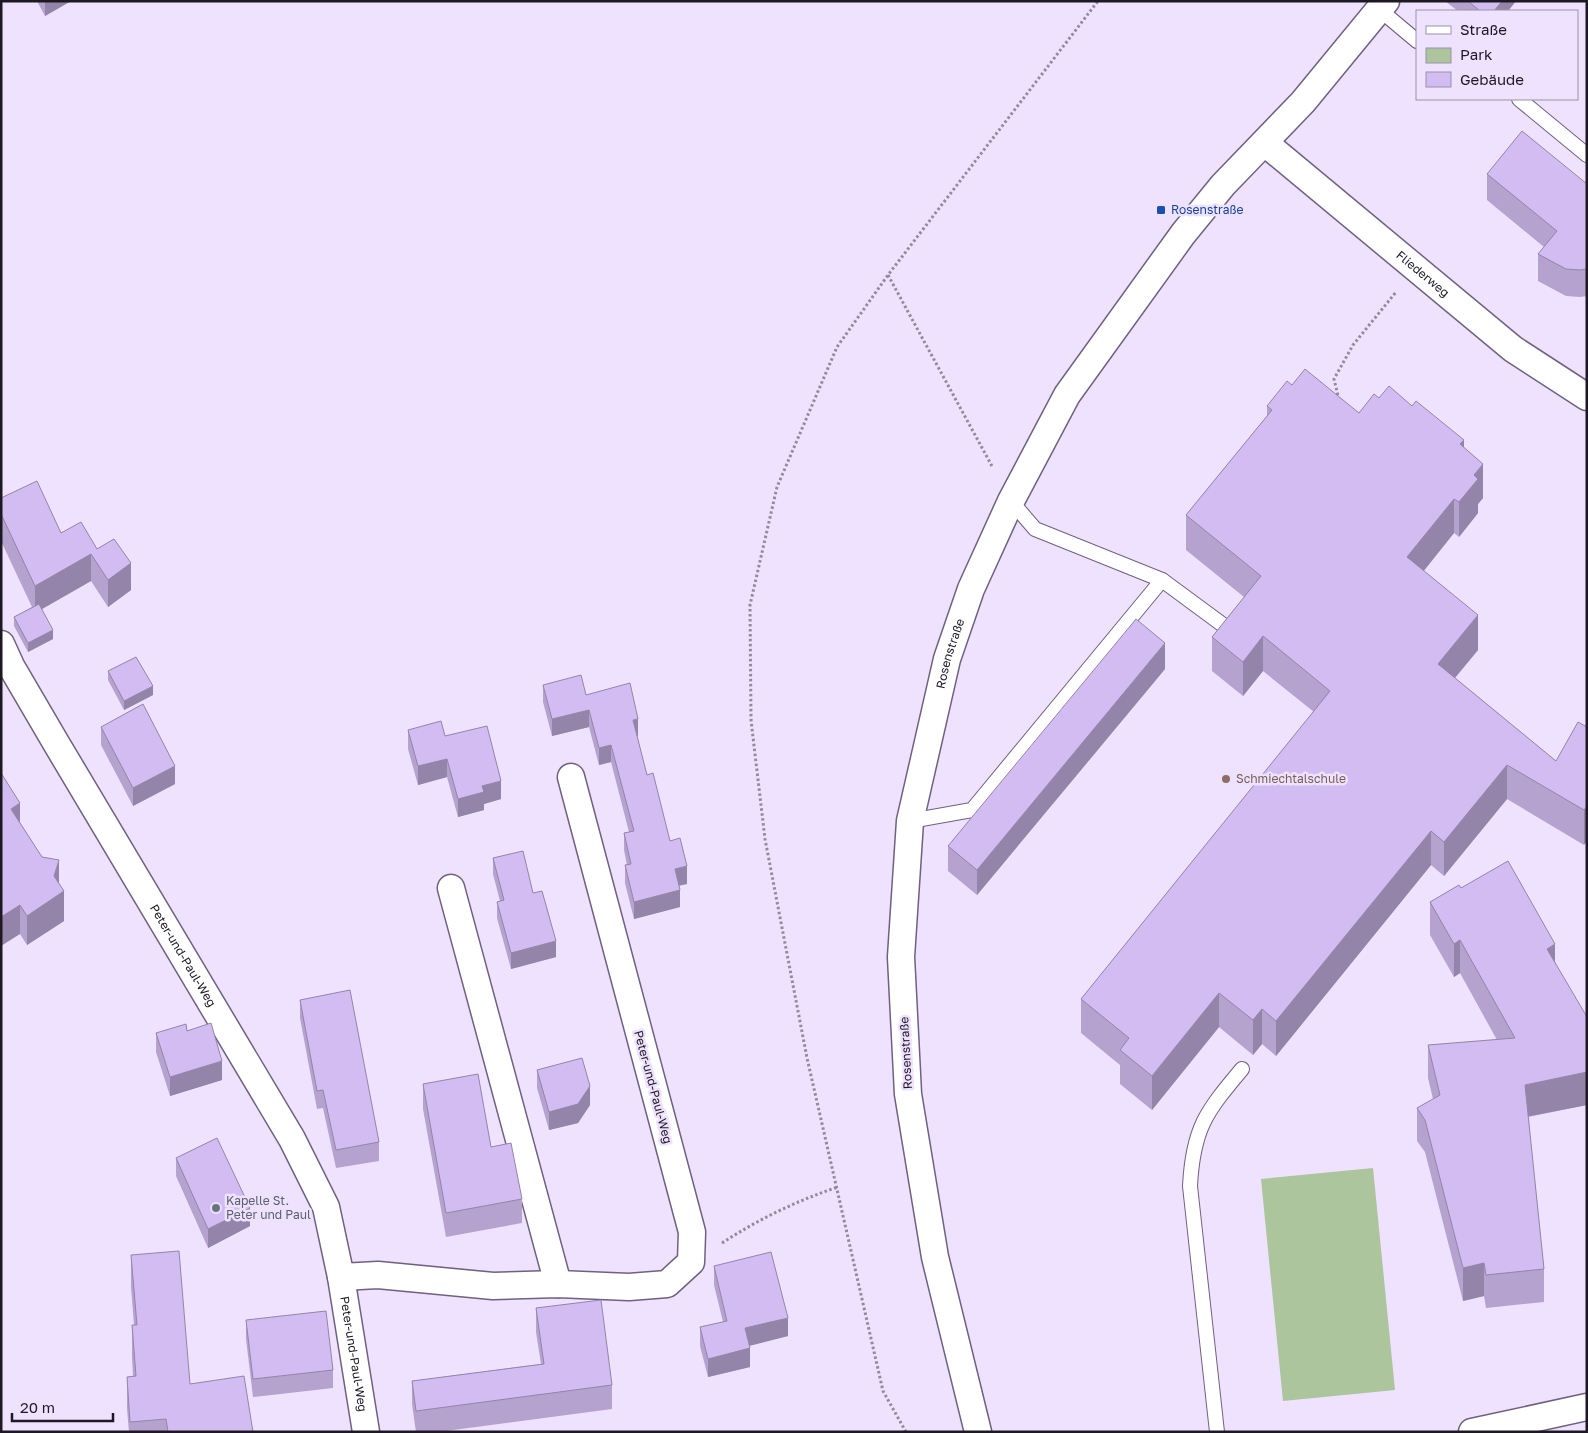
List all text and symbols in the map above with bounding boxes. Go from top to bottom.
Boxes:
legend [1416,10,1578,100]
text: Straße [1460,20,1507,38]
text: Park [1460,45,1493,63]
text: Gebäude [1460,70,1524,88]
place label: Rosenstraße [1171,202,1243,217]
marker: Rosenstraße [1155,204,1167,216]
street label: Fliederweg [1393,247,1453,300]
street label: Rosenstraße [932,617,967,690]
place label: Schmiechtalschule [1236,771,1346,786]
marker: Schmiechtalschule [1220,773,1232,785]
street label: Peter-und-Paul-Weg [147,901,220,1009]
street label: Rosenstraße [896,1016,915,1090]
street label: Peter-und-Paul-Weg [631,1029,676,1145]
place label: Kapelle St. Peter und Paul [226,1193,311,1222]
marker: Kapelle St. Peter und Paul [210,1202,222,1214]
street label: Peter-und-Paul-Weg [337,1295,371,1413]
scale bar [12,1390,114,1422]
text: 20 m [20,1398,55,1416]

